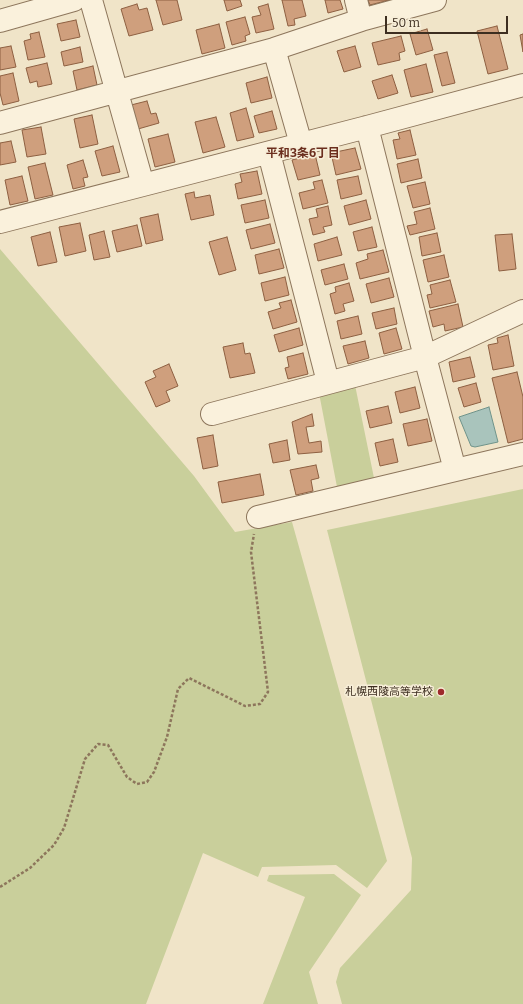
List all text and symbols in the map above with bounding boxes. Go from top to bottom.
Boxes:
scale bar [387,8,510,34]
text: 50 m [392,16,420,30]
district label: 平和3条6丁目 [266,147,340,161]
place label: 札幌西陵高等学校 [345,685,433,699]
marker: 札幌西陵高等学校 [436,687,446,697]

